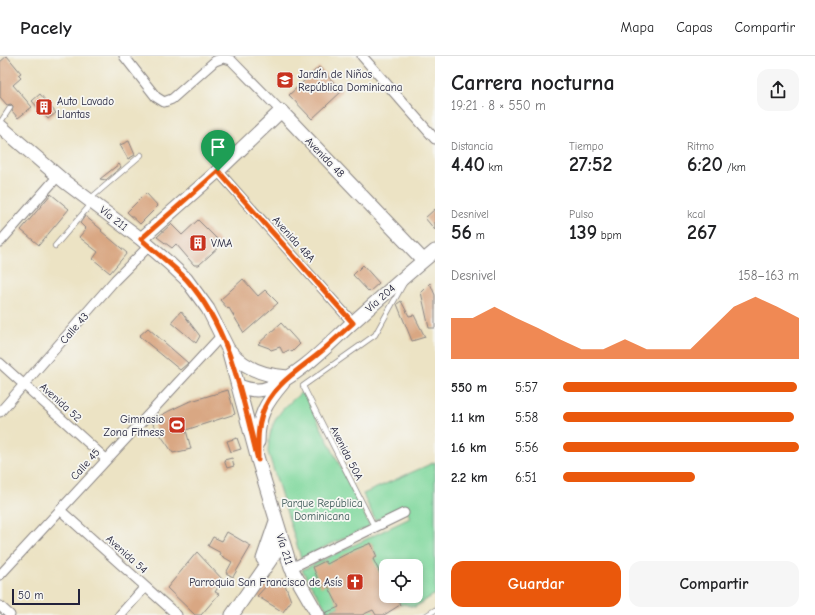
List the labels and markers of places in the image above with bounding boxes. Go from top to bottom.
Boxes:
place label: Jardín de Niños República Dominicana [298,68,403,94]
school or university icon: Jardín de Niños República Dominicana [275,70,295,90]
place label: Auto Lavado Llantas [57,95,114,121]
building icon: Auto Lavado Llantas [34,97,54,117]
pin [201,130,235,171]
building icon: VMA [188,233,208,253]
place label: VMA [211,237,233,250]
place label: Gimnasio Zona Fitness [104,413,164,439]
sports icon: Gimnasio Zona Fitness [167,415,187,435]
church icon: Parroquia San Francisco de Asís [345,572,365,592]
place label: Parroquia San Francisco de Asís [189,576,342,589]

